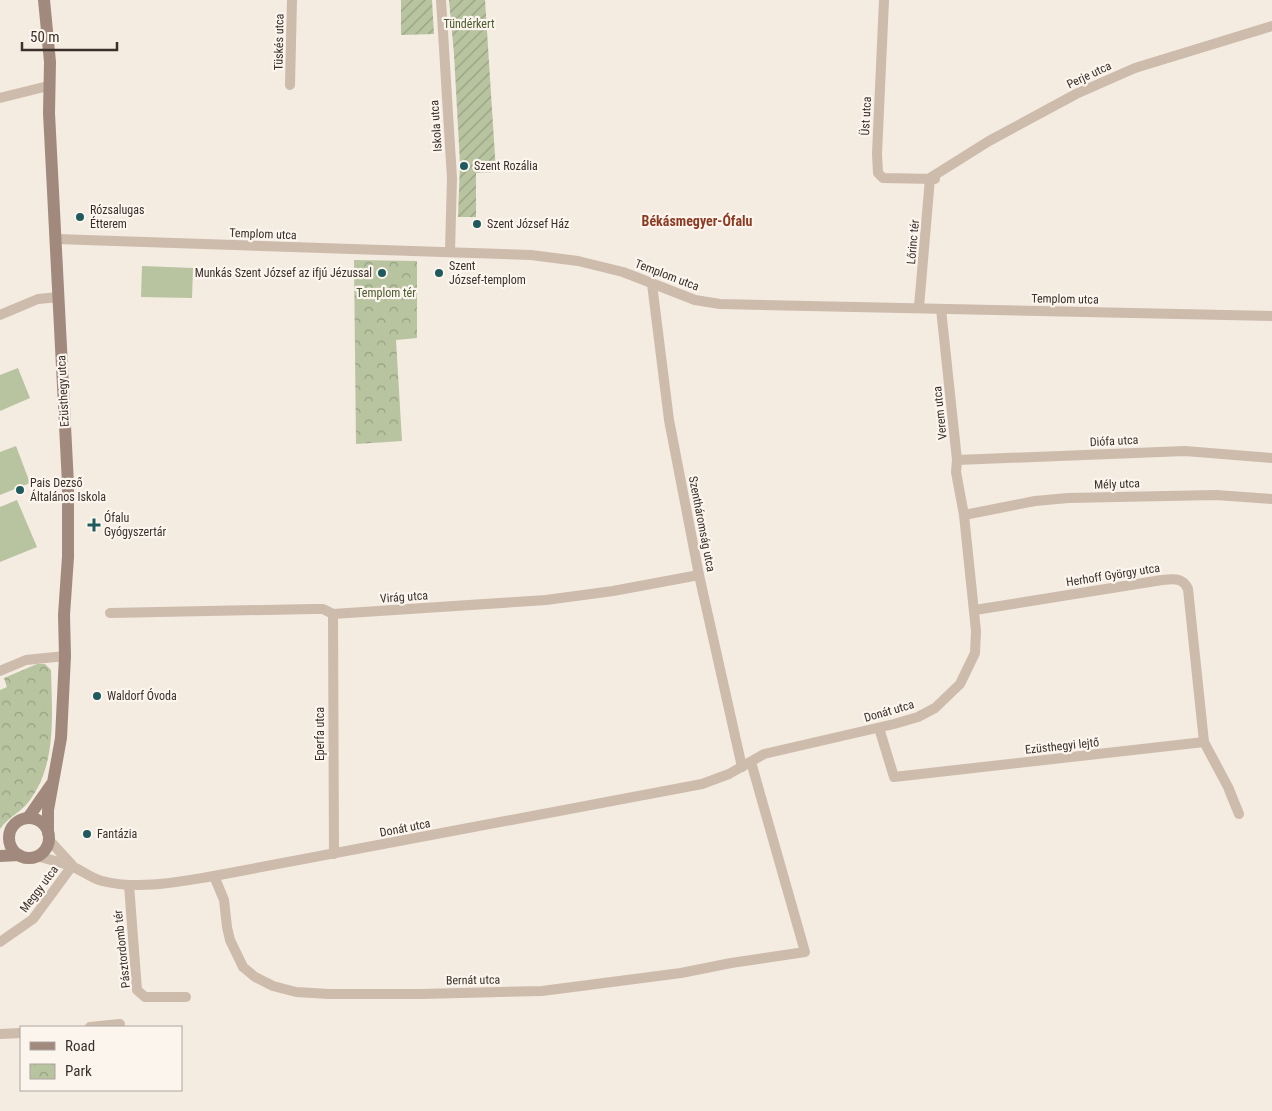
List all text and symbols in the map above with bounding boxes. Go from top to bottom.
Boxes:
street label: Tüskés utca [272,13,286,70]
park label: Tündérkert [444,17,495,31]
scale bar [22,20,118,52]
text: 50 m [30,28,60,46]
street label: Perje utca [1064,59,1114,91]
street label: Üst utca [857,96,874,136]
street label: Iskola utca [427,99,445,152]
place label: Szent Rozália [474,159,538,173]
marker: Szent Rozália [458,160,470,172]
place label: Rózsalugas Étterem [90,203,144,231]
marker: Rózsalugas Étterem [74,211,86,223]
district label: Békásmegyer-Ófalu [642,212,753,229]
place label: Szent József Ház [487,217,569,231]
marker: Szent József Ház [471,218,483,230]
street label: Lőrinc tér [904,219,922,265]
street label: Templom utca [229,226,297,242]
street label: Templom utca [633,256,701,294]
place label: Szent József-templom [449,259,526,287]
place label: Munkás Szent József az ifjú Jézussal [195,266,372,280]
marker: Munkás Szent József az ifjú Jézussal [376,267,388,279]
marker: Szent József-templom [433,267,445,279]
park label: Templom tér [356,286,416,300]
street label: Templom utca [1031,291,1099,307]
street label: Ezüsthegy utca [54,355,72,427]
street label: Verem utca [930,385,950,440]
street label: Diófa utca [1089,433,1139,449]
street label: Szentháromság utca [686,475,718,573]
place label: Pais Dezső Általános Iskola [30,476,106,504]
street label: Mély utca [1094,476,1140,492]
marker: Pais Dezső Általános Iskola [14,484,26,496]
place label: Ófalu Gyógyszertár [104,510,166,539]
marker: Ófalu Gyógyszertár [88,519,100,531]
street label: Herhoff György utca [1065,561,1161,589]
street label: Virág utca [380,588,429,606]
place label: Waldorf Óvoda [107,688,177,703]
marker: Waldorf Óvoda [91,690,103,702]
street label: Donát utca [862,697,916,725]
street label: Eperfa utca [313,707,327,761]
street label: Ezüsthegyi lejtő [1024,735,1100,757]
street label: Donát utca [378,816,432,840]
place label: Fantázia [97,827,137,841]
marker: Fantázia [81,828,93,840]
street label: Meggy utca [17,863,61,915]
street label: Pásztordomb tér [111,909,133,989]
street label: Bernát utca [446,973,501,987]
legend [20,1026,182,1091]
text: Road [65,1037,95,1055]
text: Park [65,1062,92,1080]

